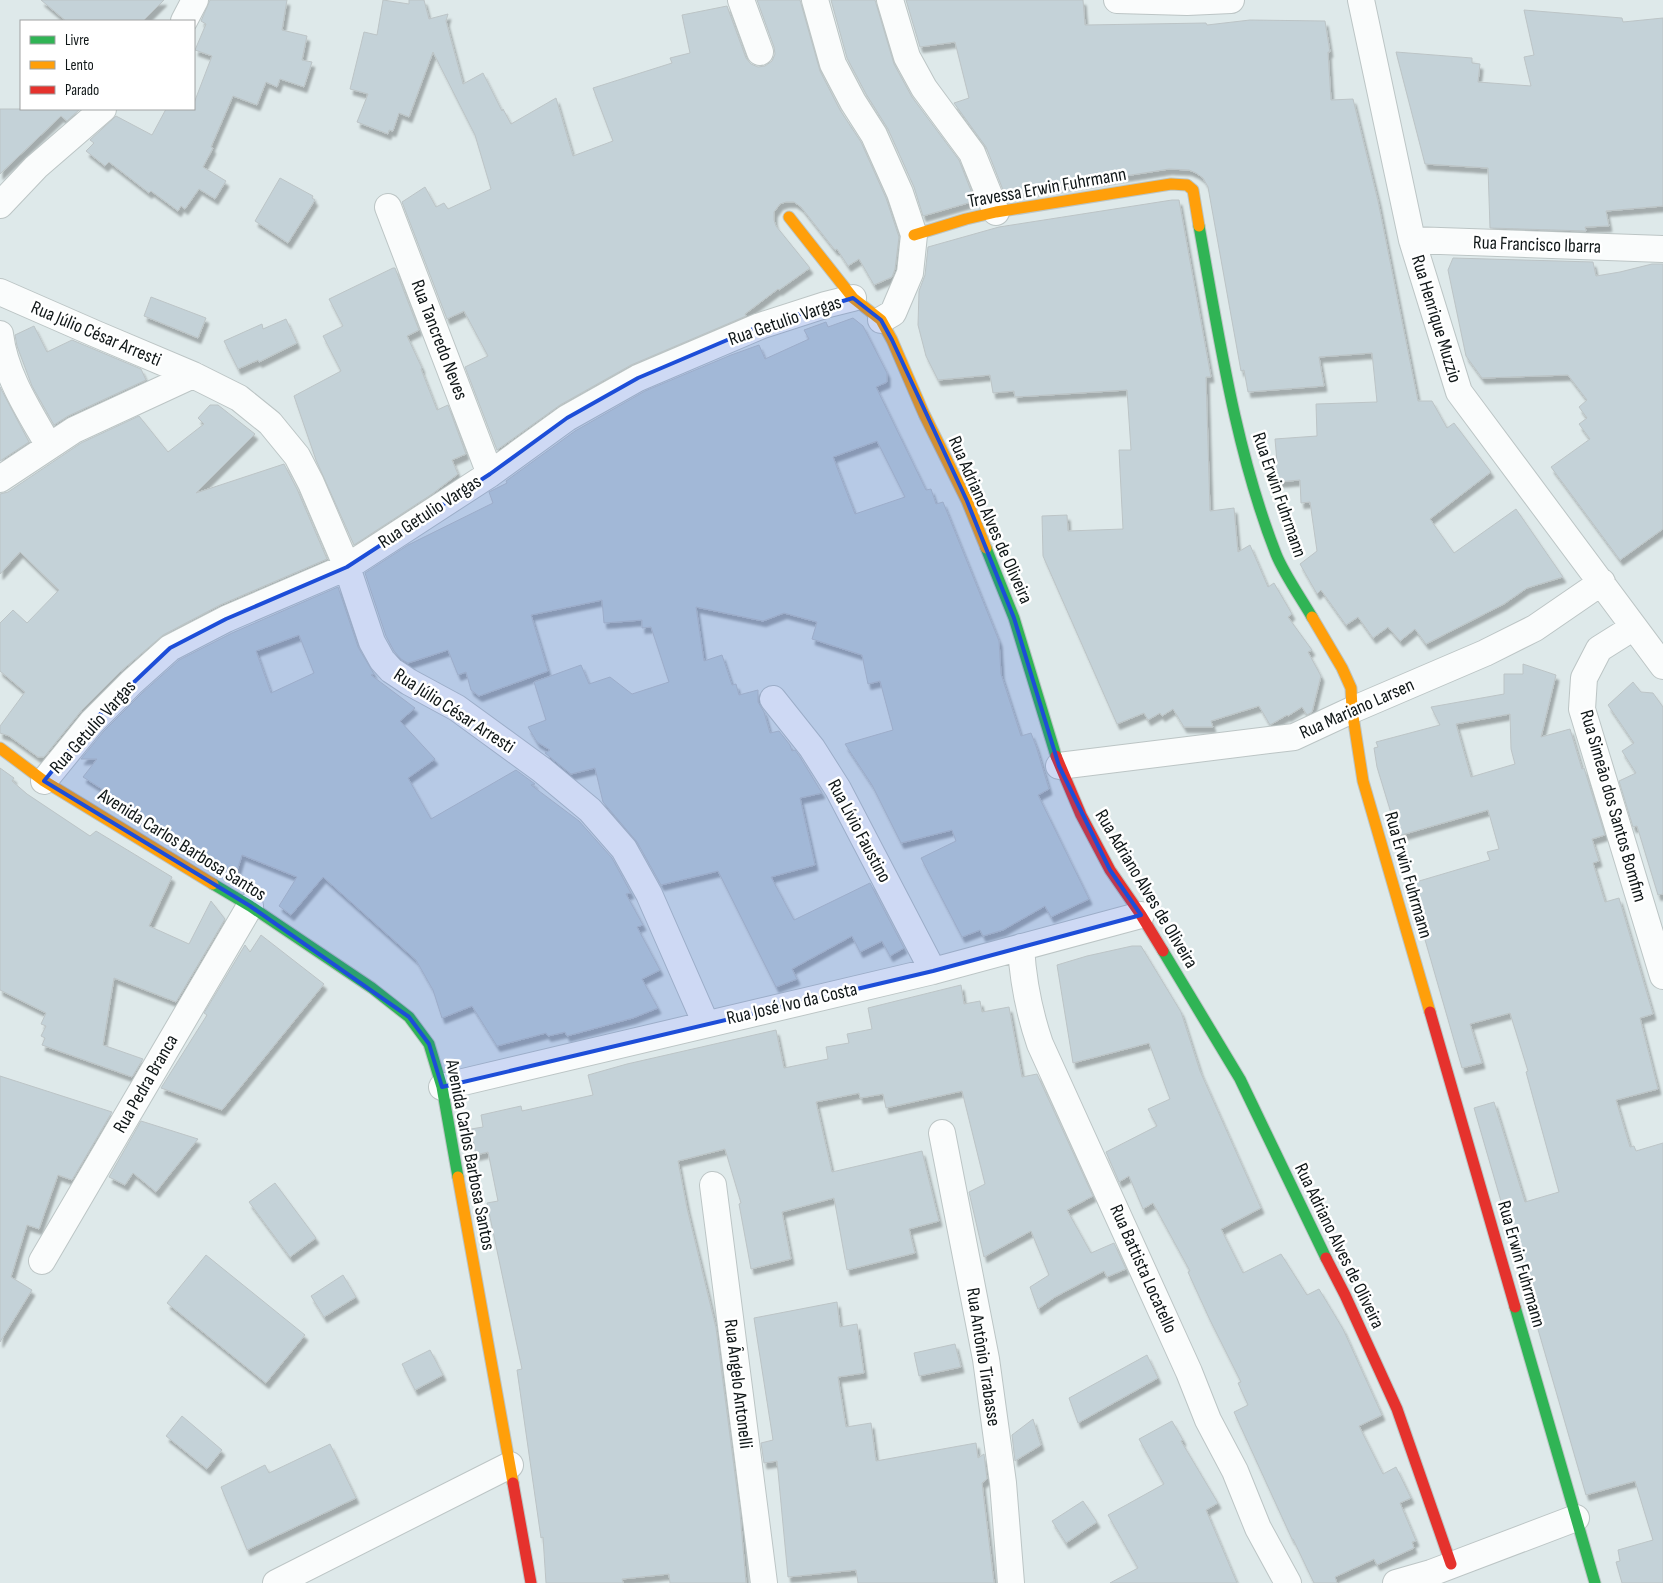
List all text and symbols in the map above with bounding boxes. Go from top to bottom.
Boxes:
legend [20,20,195,110]
text: Livre [65,31,89,50]
text: Lento [65,56,94,75]
text: Parado [65,81,99,100]
street label: Travessa Erwin Fuhrmann [966,163,1128,213]
street label: Rua Francisco Ibarra [1473,231,1601,259]
street label: Rua Henrique Muzzio [1406,252,1466,386]
street label: Rua Tancredo Neves [406,277,473,404]
street label: Rua Getulio Vargas [725,291,845,351]
street label: Rua Júlio César Arresti [27,296,165,372]
street label: Rua Erwin Fuhrmann [1247,430,1311,560]
street label: Rua Adriano Alves de Oliveira [943,433,1037,607]
street label: Rua Getulio Vargas [374,470,486,554]
street label: Rua Júlio César Arresti [389,663,519,759]
street label: Rua Mariano Larsen [1296,673,1418,745]
street label: Rua Getulio Vargas [45,675,141,779]
street label: Rua Simeão dos Santos Bomfim [1575,707,1651,905]
street label: Rua Lívio Faustino [822,775,896,887]
street label: Avenida Carlos Barbosa Santos [93,783,270,906]
street label: Rua Adriano Alves de Oliveira [1090,805,1202,973]
street label: Rua Erwin Fuhrmann [1379,809,1437,941]
street label: Rua José Ivo da Costa [724,978,860,1030]
street label: Rua Pedra Branca [109,1031,183,1137]
street label: Avenida Carlos Barbosa Santos [440,1057,500,1252]
street label: Rua Adriano Alves de Oliveira [1289,1160,1389,1332]
street label: Rua Erwin Fuhrmann [1492,1198,1550,1330]
street label: Rua Battista Locatello [1104,1201,1182,1337]
street label: Rua Antônio Tirabasse [961,1286,1005,1428]
street label: Rua Ângelo Antonelli [719,1318,757,1450]

